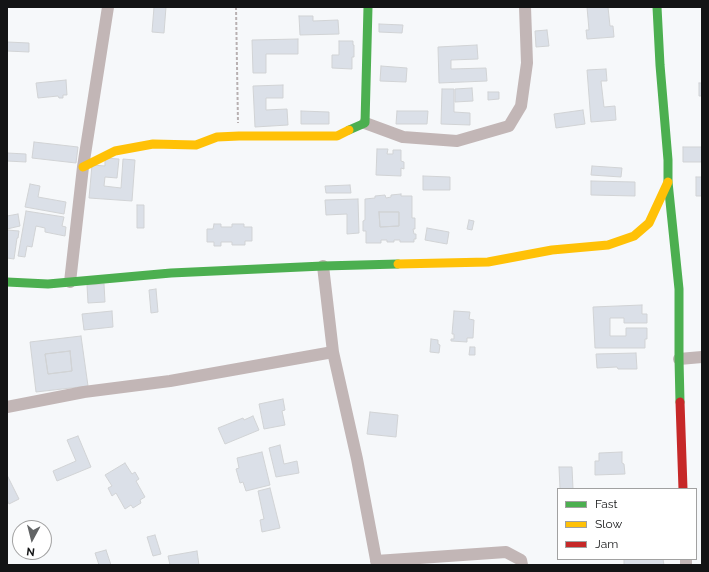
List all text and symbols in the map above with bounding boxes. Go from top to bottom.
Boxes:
legend [557,488,697,560]
text: Fast [595,497,618,511]
text: Slow [595,517,622,531]
north arrow [12,520,52,560]
text: Jam [595,537,618,551]
text: N [26,544,36,558]

